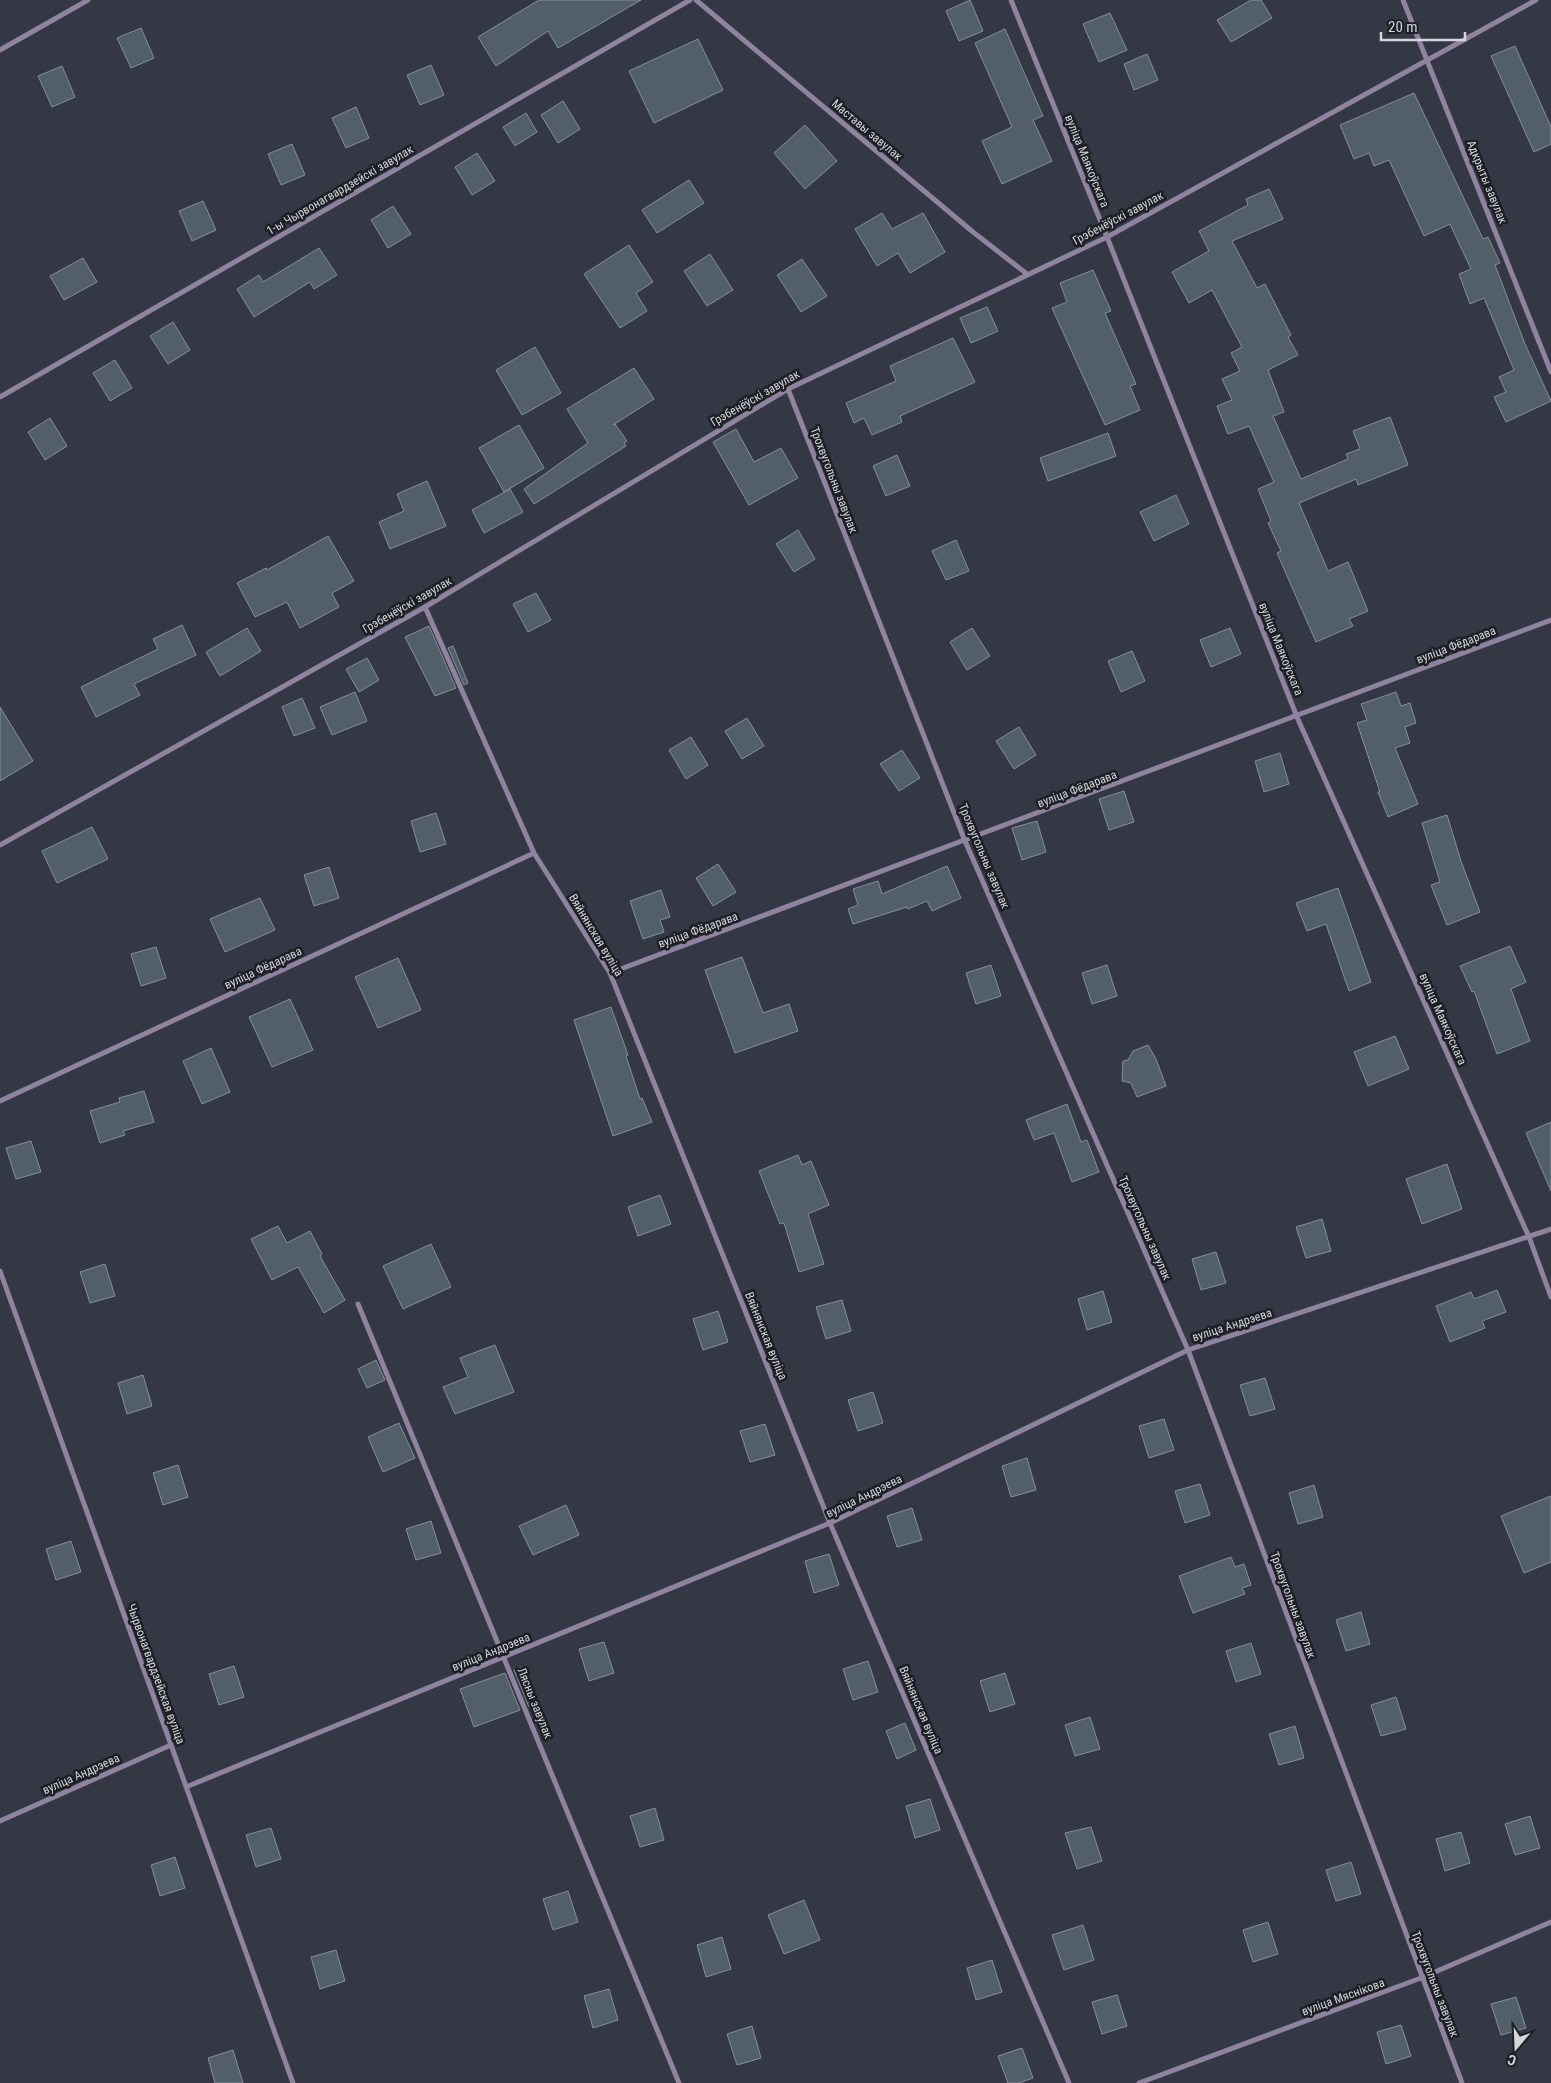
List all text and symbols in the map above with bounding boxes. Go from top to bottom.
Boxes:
scale bar [1381,10,1465,42]
text: 20 m [1388,18,1418,36]
street label: Маставы завулак [829,96,905,164]
street label: вуліца Маякоўскага [1062,113,1112,210]
street label: Адкрыты завулак [1464,138,1510,226]
street label: 1-ы Чырвонагвардзейскі завулак [264,142,416,238]
street label: Грэбенёўскі завулак [1070,188,1166,248]
street label: Грэбенёўскі завулак [708,367,802,429]
street label: Трохвугольны завулак [807,425,861,535]
street label: Грэбенёўскі завулак [360,574,454,636]
street label: вуліца Маякоўскага [1256,601,1306,698]
street label: вуліца Фёдарава [1414,623,1498,667]
street label: вуліца Фёдарава [1035,767,1119,811]
street label: Трохвугольны завулак [956,802,1012,911]
street label: Вяйнянская вуліца [566,891,626,979]
street label: вуліца Фёдарава [656,909,740,951]
street label: вуліца Фёдарава [222,944,304,992]
street label: вуліца Маякоўскага [1417,971,1470,1067]
street label: Трохвугольны завулак [1116,1174,1174,1282]
street label: Вяйнянская вуліца [742,1290,790,1382]
street label: вуліца Андрэева [1190,1305,1274,1344]
street label: вуліца Андрэева [824,1471,905,1520]
street label: Трохвугольны завулак [1267,1550,1319,1660]
street label: Чырвонагвардзейская вуліца [124,1602,188,1746]
street label: вуліца Андрэева [450,1630,532,1674]
street label: Вяйнянская вуліца [896,1664,946,1756]
street label: Лясны завулак [514,1665,556,1741]
street label: вуліца Андрэева [40,1751,122,1797]
street label: Трохвугольны завулак [1408,1929,1462,2039]
street label: вуліца Мяснікова [1300,1975,1387,2018]
north arrow [1491,2023,1541,2073]
text: С [1505,2051,1518,2069]

